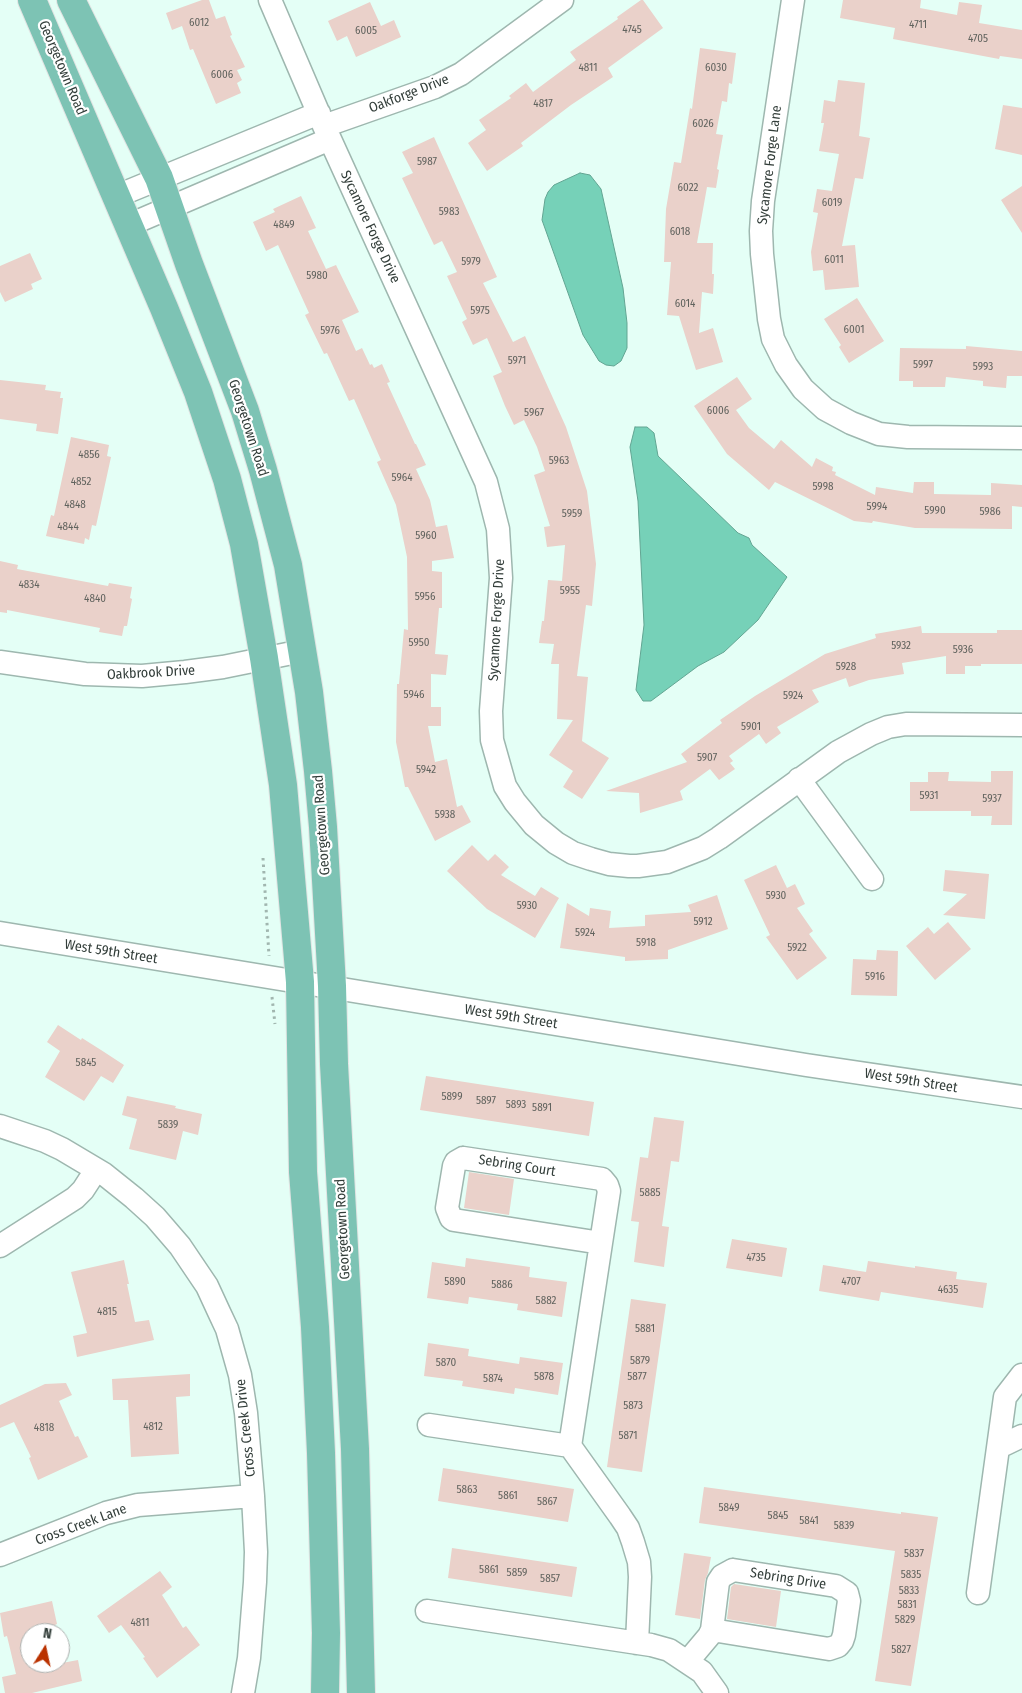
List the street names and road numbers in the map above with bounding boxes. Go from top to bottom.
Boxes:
street label: Georgetown Road [35,18,89,118]
street label: Oakforge Drive [367,71,451,117]
street label: Sycamore Forge Lane [754,104,786,226]
street label: Sycamore Forge Drive [337,168,403,286]
street label: Georgetown Road [224,377,272,479]
street label: Sycamore Forge Drive [485,558,509,682]
street label: Oakbrook Drive [107,662,195,684]
street label: Georgetown Road [310,774,334,876]
street label: West 59th Street [63,936,159,968]
street label: West 59th Street [463,1001,559,1033]
street label: West 59th Street [863,1065,959,1097]
street label: Sebring Court [477,1152,557,1180]
street label: Georgetown Road [332,1178,354,1280]
street label: Cross Creek Drive [232,1378,260,1478]
street label: Cross Creek Lane [33,1501,129,1549]
street label: Sebring Drive [749,1565,827,1593]

